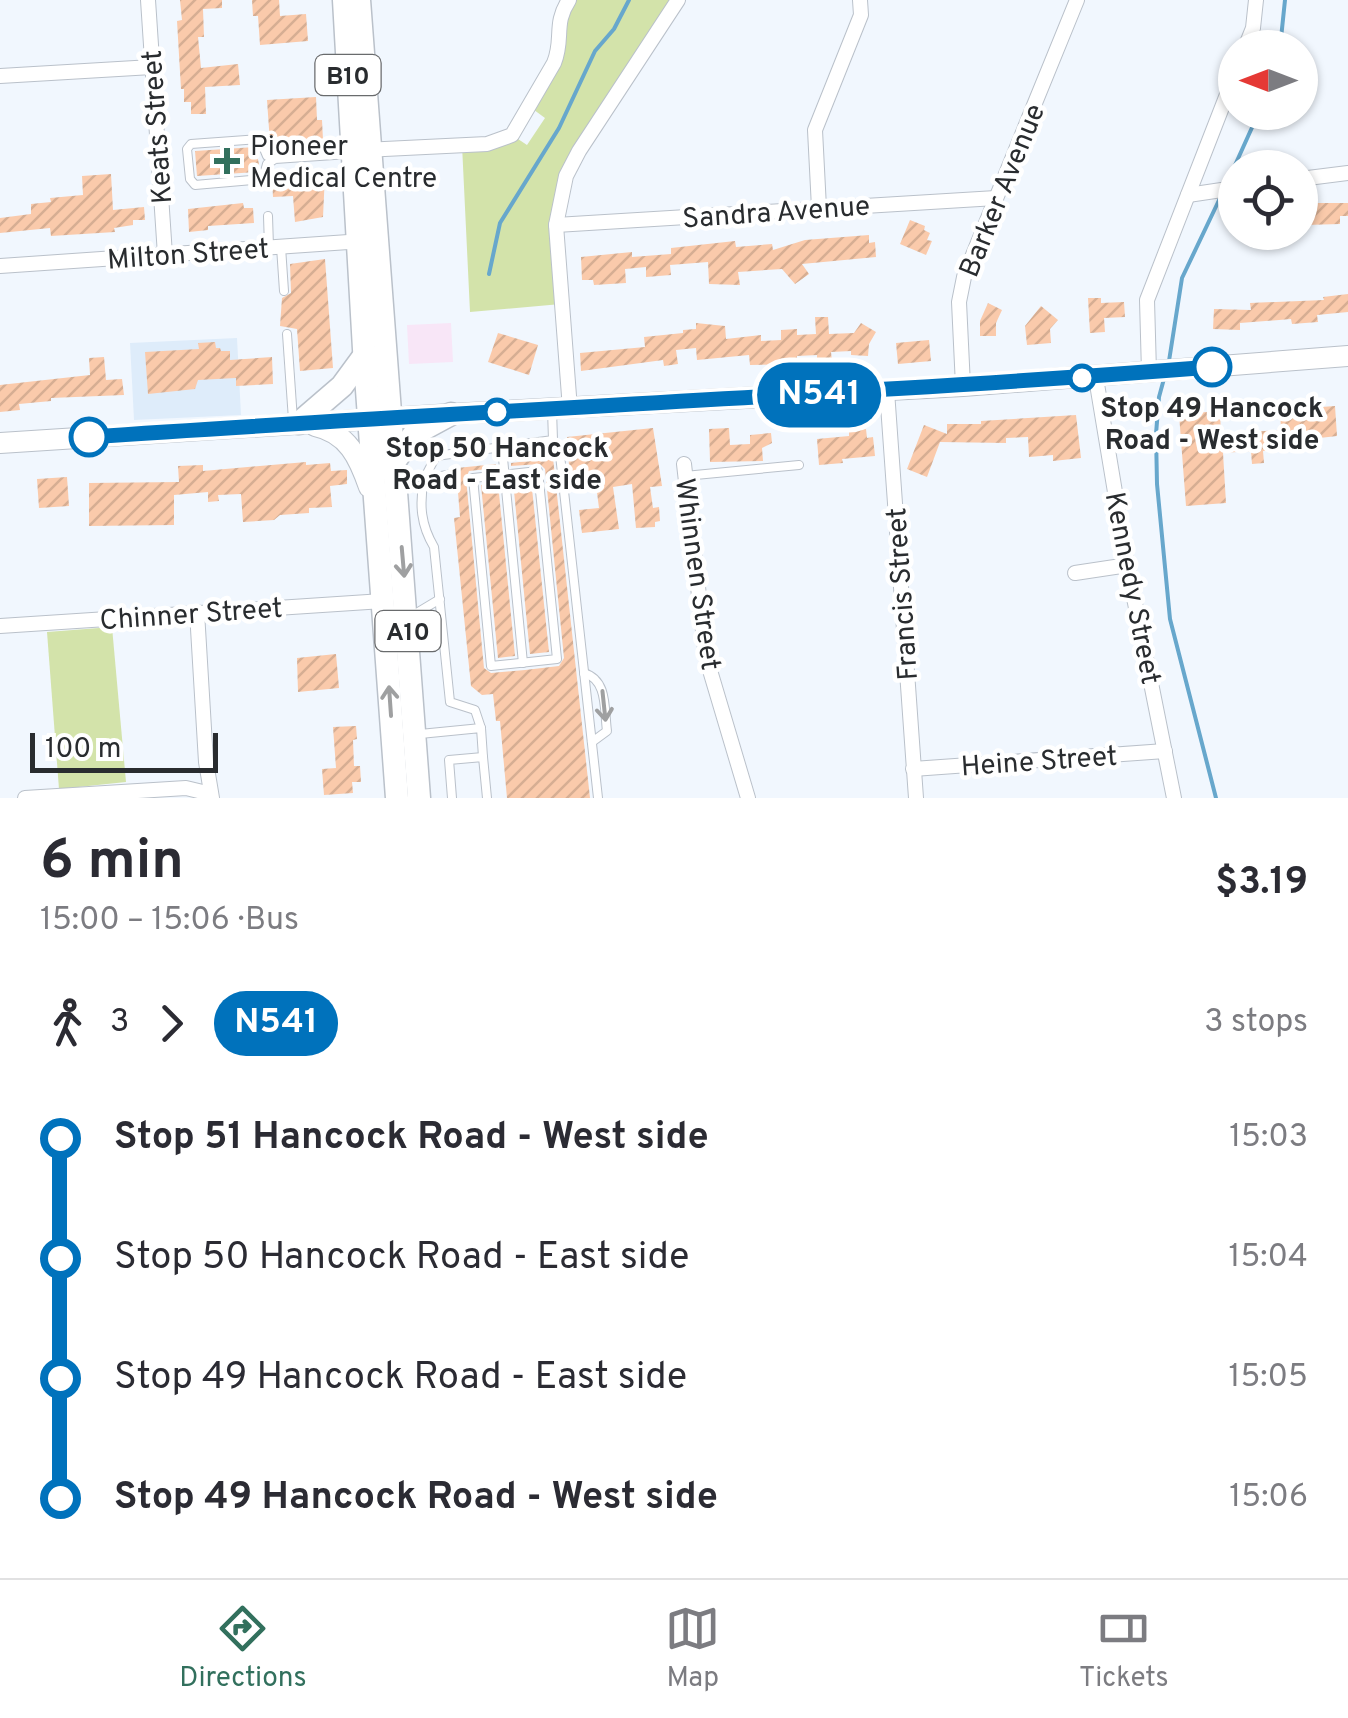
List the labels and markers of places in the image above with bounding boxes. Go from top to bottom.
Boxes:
place label: Pioneer Medical Centre [250,130,437,198]
marker: Pioneer Medical Centre [214,148,240,174]
marker: Stop 49 Hancock Road - West side [1193,348,1231,386]
unlabelled marker [1069,365,1095,391]
place label: Stop 49 Hancock Road - West side [1100,392,1324,460]
marker: Stop 50 Hancock Road - East side [484,399,510,425]
unlabelled marker [70,418,108,456]
place label: Stop 50 Hancock Road - East side [385,432,609,500]

